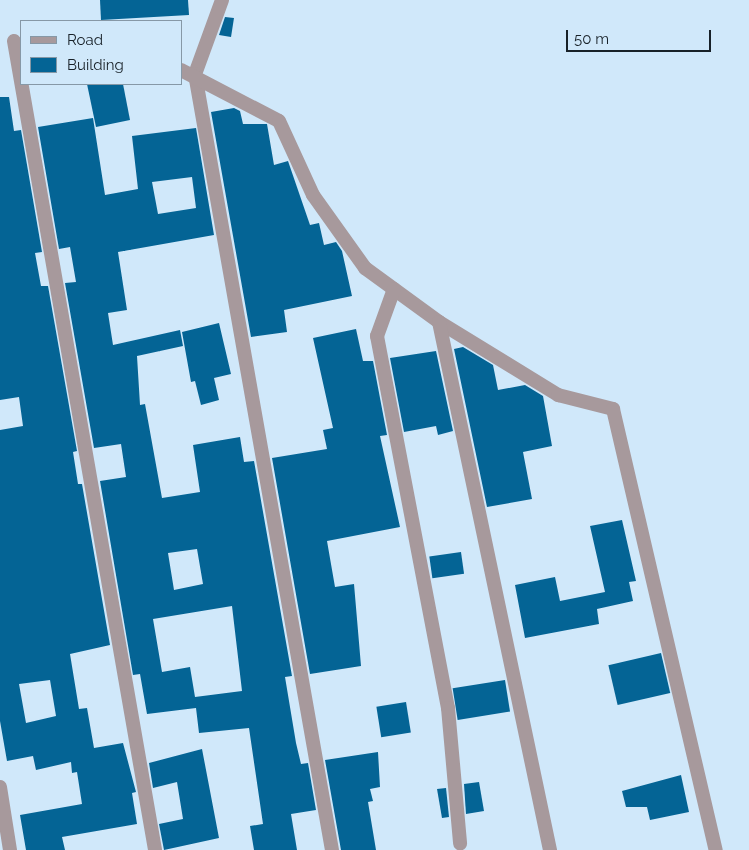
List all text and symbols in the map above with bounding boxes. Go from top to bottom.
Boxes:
legend [20,20,182,85]
scale bar [569,20,714,52]
text: 50 m [574,30,609,48]
text: Road [67,31,103,49]
text: Building [67,56,124,74]

